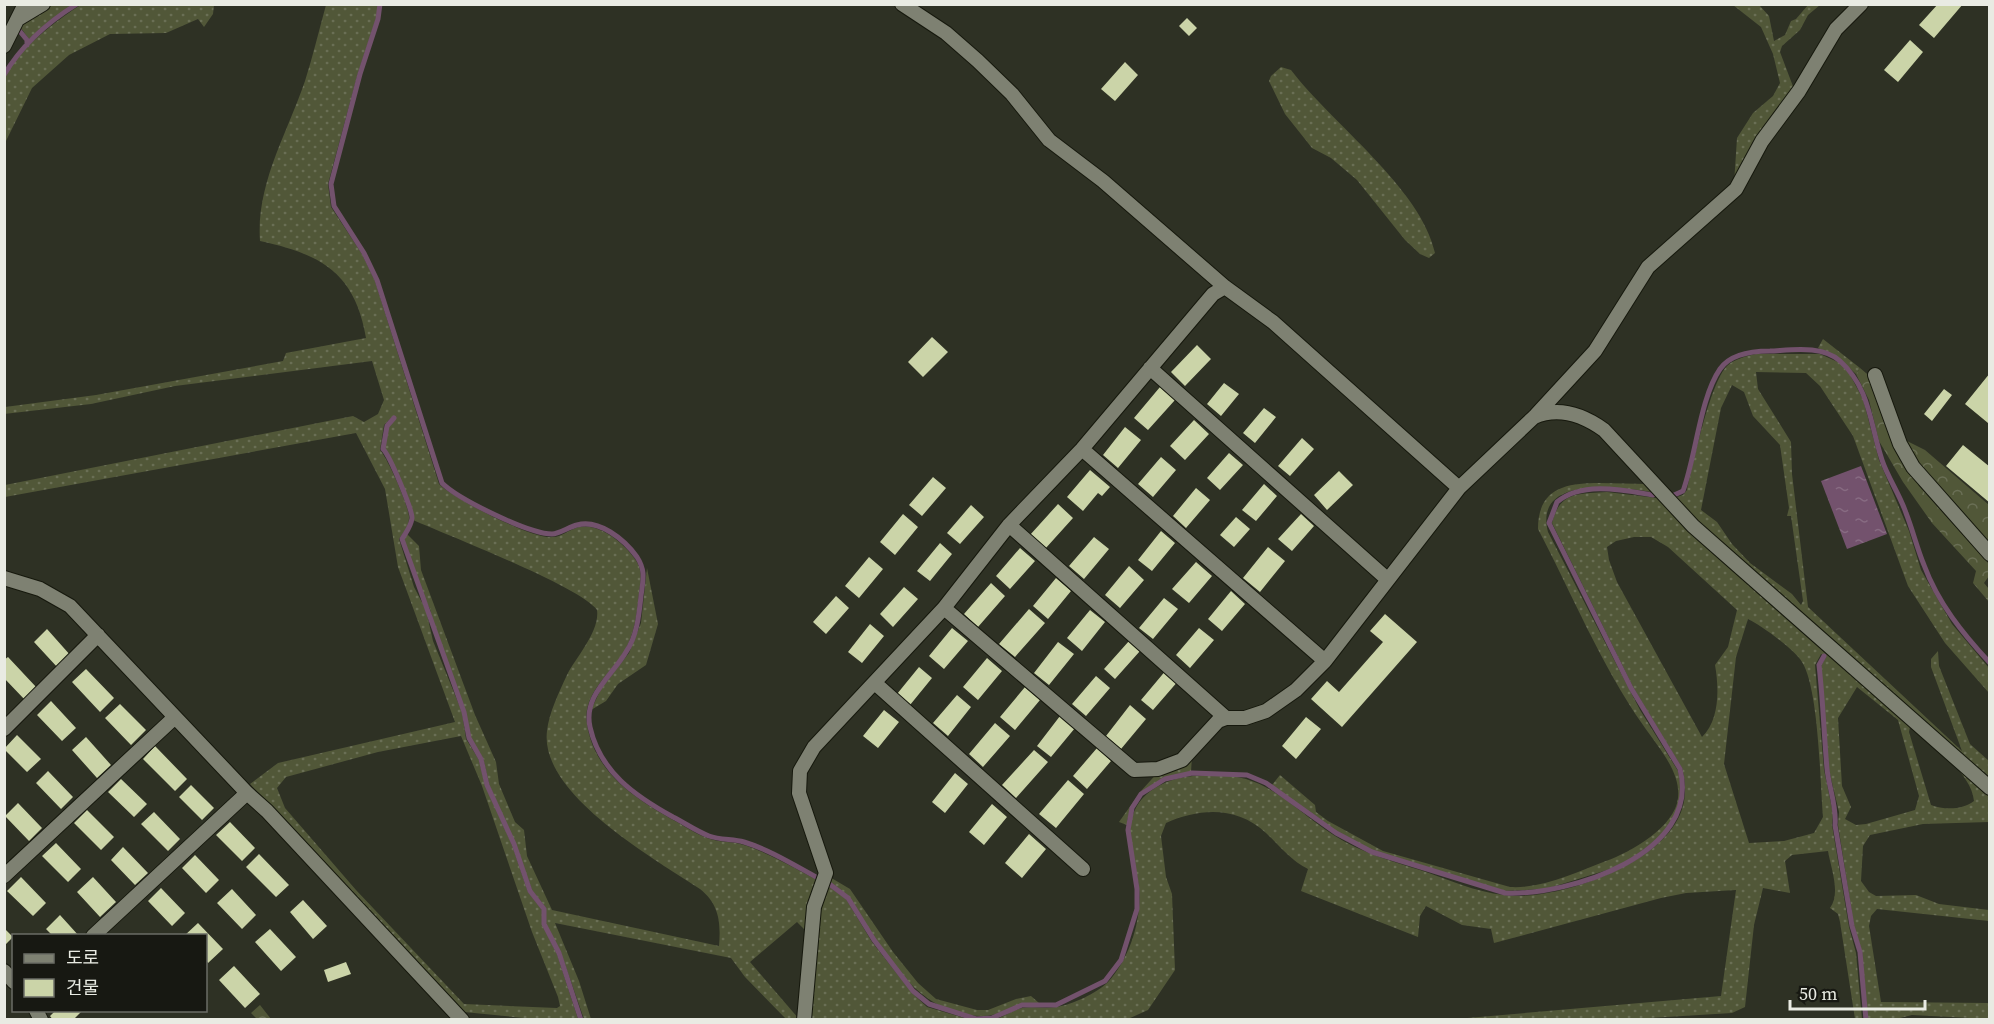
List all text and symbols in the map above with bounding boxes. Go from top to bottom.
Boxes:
legend [12,934,207,1012]
text: 도로 [66,945,99,970]
scale bar [1790,973,1925,1011]
text: 건물 [66,975,99,1000]
text: 50 m [1799,981,1837,1006]

